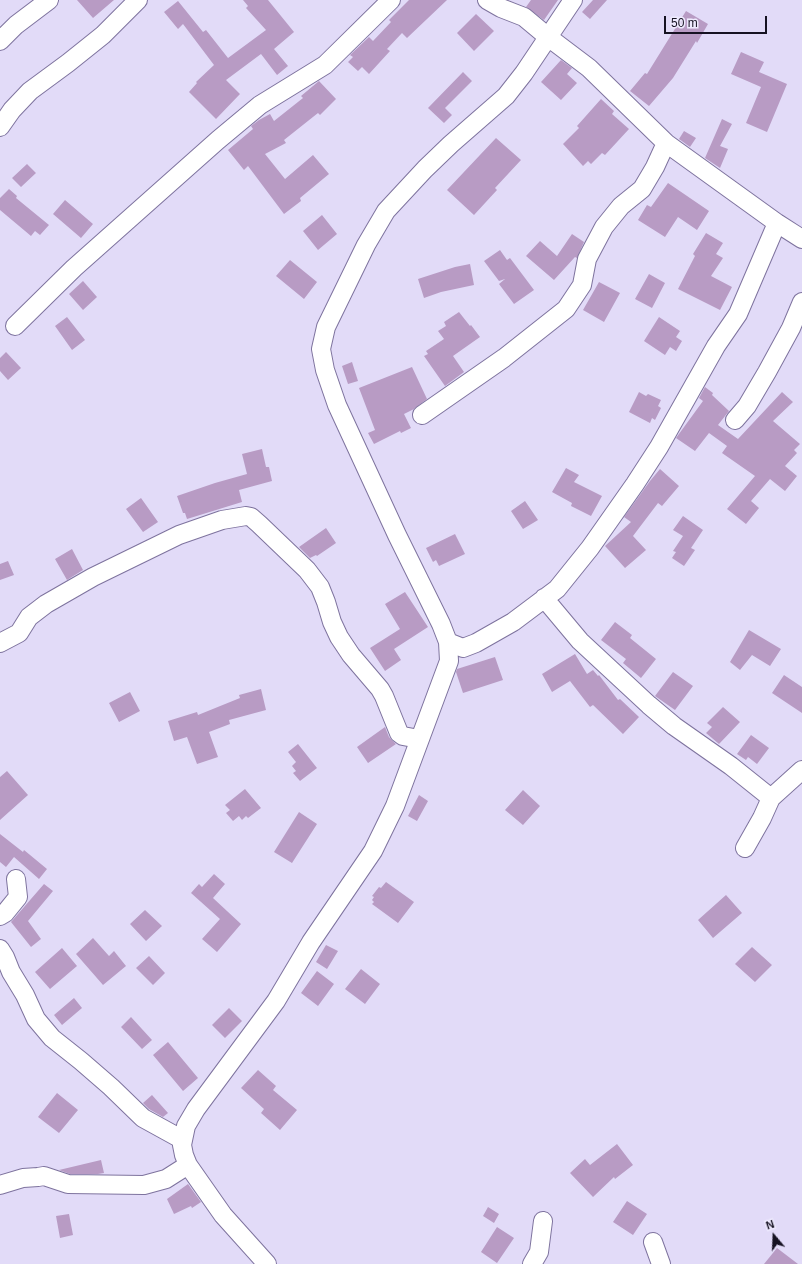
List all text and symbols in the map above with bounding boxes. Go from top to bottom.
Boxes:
scale bar [666,8,769,34]
text: 50 m [671,16,698,30]
north arrow [754,1216,794,1256]
text: N [764,1218,776,1232]

